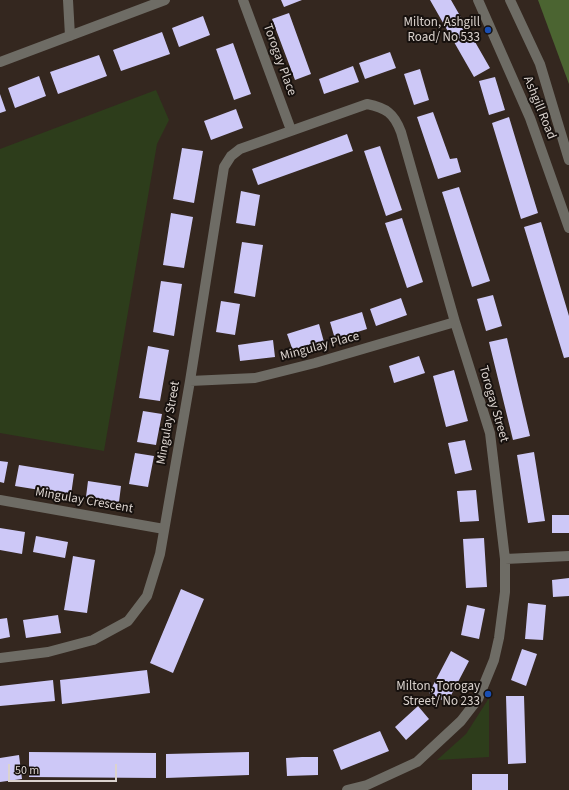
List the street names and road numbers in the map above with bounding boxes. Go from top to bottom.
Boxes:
street label: Torogay Place [259,22,299,98]
street label: Ashgill Road [519,74,559,142]
street label: Mingulay Place [279,329,361,365]
street label: Torogay Street [475,364,511,444]
street label: Mingulay Street [154,380,184,466]
street label: Mingulay Crescent [34,485,134,517]

